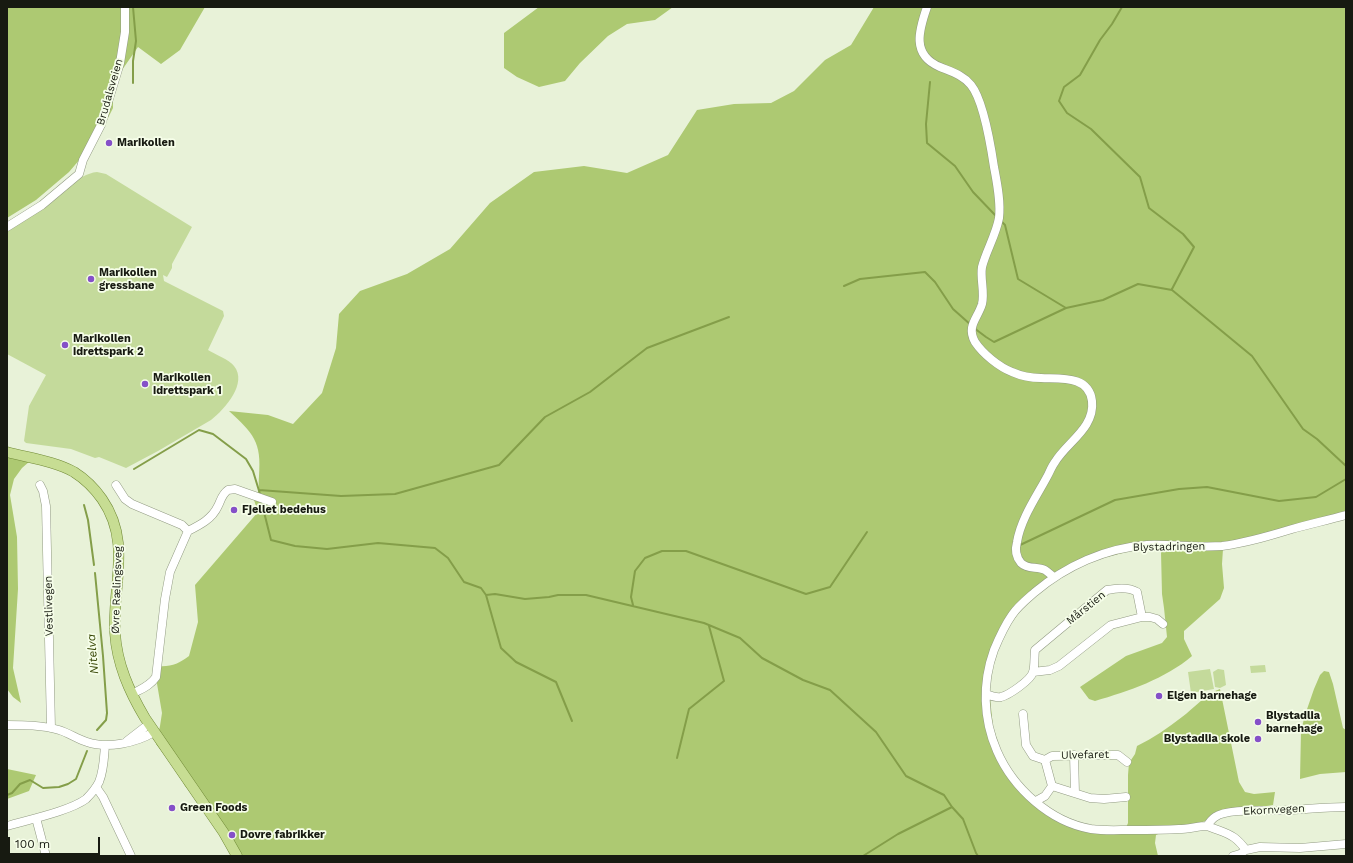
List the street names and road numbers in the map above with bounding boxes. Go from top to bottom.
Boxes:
street label: Brudalsveien [94,57,126,127]
street label: Blystadringen [1133,540,1205,554]
street label: Øvre Rælingsveg [109,546,125,634]
street label: Vestlivegen [42,576,56,636]
street label: Mårstien [1064,588,1108,628]
street label: Ulvefaret [1061,748,1109,762]
street label: Ekornvegen [1243,802,1305,818]

